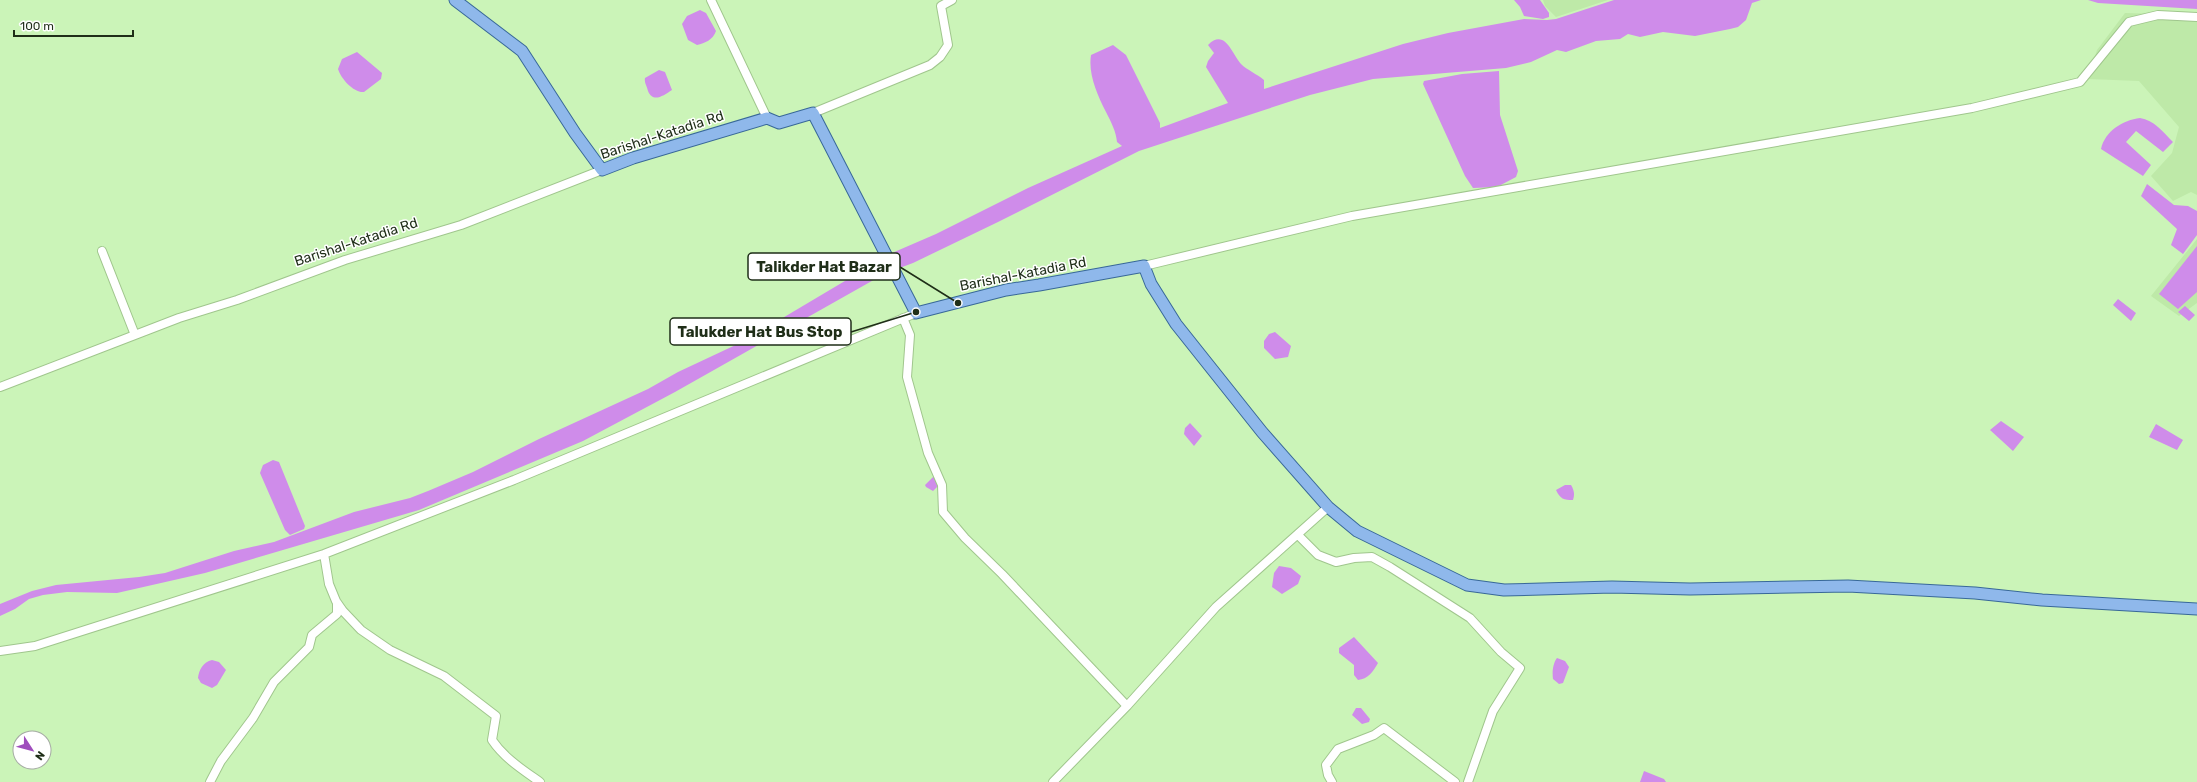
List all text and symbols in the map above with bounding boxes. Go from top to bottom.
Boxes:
scale bar [14,12,133,38]
text: 100 m [20,19,54,33]
street label: Barishal-Katadia Rd [598,107,726,163]
street label: Barishal-Katadia Rd [292,214,420,270]
callout: Talikder Hat Bazar [748,253,900,280]
street label: Barishal-Katadia Rd [958,253,1088,295]
text: Talikder Hat Bazar [756,258,892,276]
callout: Talukder Hat Bus Stop [670,318,851,345]
text: Talukder Hat Bus Stop [678,323,842,341]
north arrow [12,730,52,770]
text: N [32,749,47,763]

